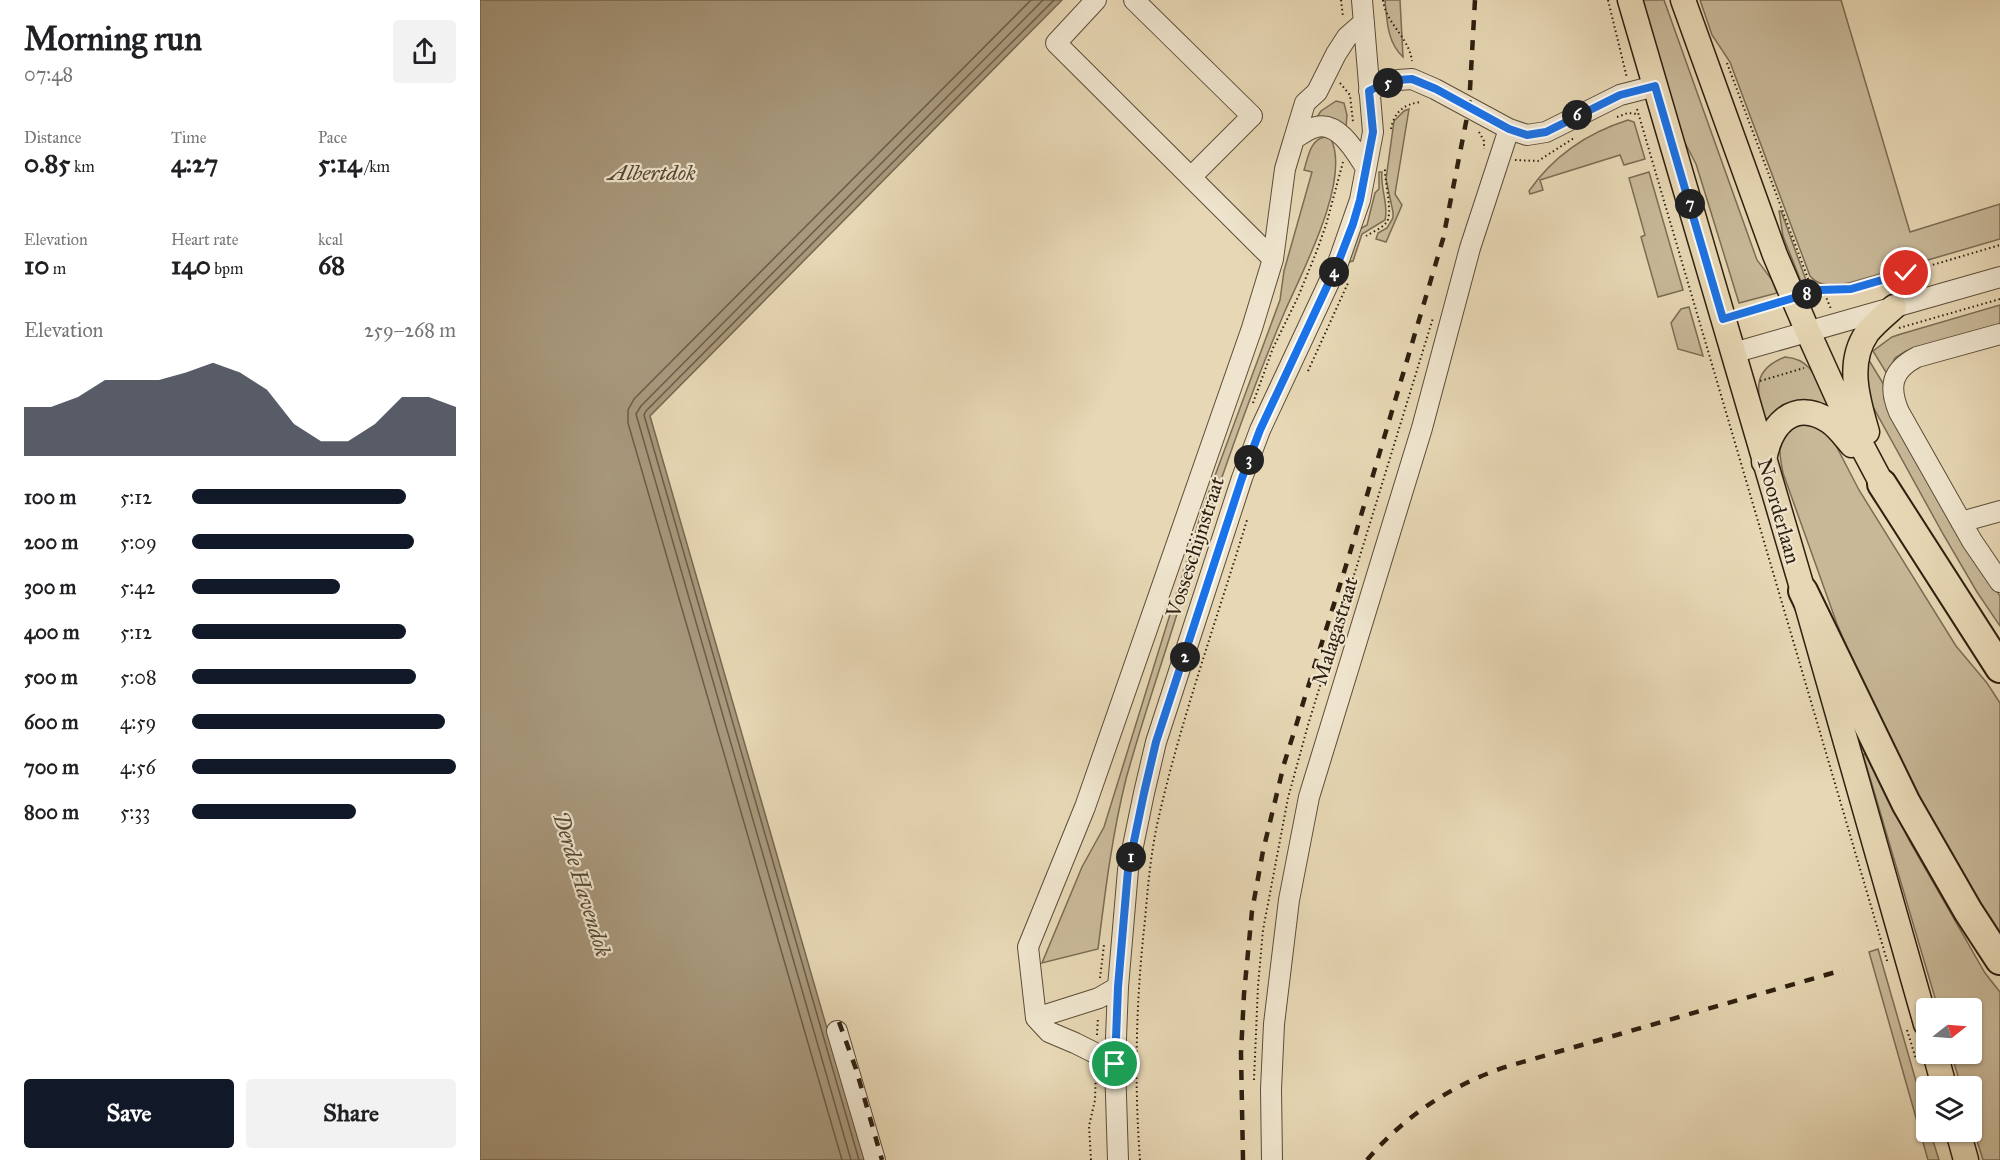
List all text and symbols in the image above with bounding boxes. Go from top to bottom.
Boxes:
text: Morning run [24,19,202,59]
button: share [393,20,456,83]
text: 07:48 [24,62,73,86]
pin: 5 [1373,68,1403,98]
text: 5 [1384,73,1392,92]
pin: 6 [1562,100,1592,130]
text: 6 [1573,105,1581,124]
text: Distance [24,128,81,147]
text: Time [171,128,206,147]
text: Pace [318,128,347,147]
text: 0.85 [24,147,70,179]
text: 4:27 [171,147,218,179]
text: 5:14 [318,147,361,179]
text: km [70,157,95,176]
text: /km [361,157,390,176]
water label: Albertdok [606,159,696,186]
pin: 7 [1675,189,1705,219]
text: 7 [1686,194,1694,213]
text: Elevation [24,230,88,249]
text: Heart rate [171,230,238,249]
text: kcal [318,230,343,249]
pin [1880,247,1931,298]
text: 10 [24,249,49,281]
text: 140 [171,249,211,281]
text: 68 [318,249,345,281]
icon: check [1889,256,1922,289]
pin: 4 [1319,257,1349,287]
text: m [49,259,66,278]
text: bpm [211,259,244,278]
text: 4 [1330,262,1338,281]
pin: 8 [1792,279,1822,309]
text: 8 [1803,284,1811,303]
text: Elevation [24,318,103,342]
text: 259–268 m [364,318,456,342]
pin: 3 [1234,445,1264,475]
text: 3 [1246,450,1252,469]
street label: Noorderlaan [1752,455,1806,567]
street label: Vosseschijnstraat [1160,473,1230,622]
text: 100 m [24,485,76,509]
text: 5:12 [120,485,152,509]
text: 200 m [24,530,78,554]
text: 5:09 [120,530,157,554]
street label: Malagastraat [1306,573,1364,688]
text: 300 m [24,575,76,599]
text: 5:42 [120,575,155,599]
text: 400 m [24,620,80,644]
text: 5:12 [120,620,152,644]
pin: 2 [1170,642,1200,672]
text: 2 [1181,647,1189,666]
text: 500 m [24,665,78,689]
text: 5:08 [120,665,157,689]
text: 600 m [24,710,79,734]
text: 4:59 [120,710,156,734]
text: 700 m [24,755,79,779]
text: 4:56 [120,755,156,779]
text: 800 m [24,800,79,824]
text: 5:33 [120,800,150,824]
water label: Derde Havendok [547,808,617,960]
pin: 1 [1116,842,1146,872]
text: 1 [1128,847,1134,866]
north arrow [1916,998,1982,1064]
map controls [1916,998,1982,1142]
pin [1089,1038,1140,1089]
icon: arrive [1098,1047,1131,1080]
button: layers [1916,1076,1982,1142]
button: Save [24,1079,234,1148]
button: Share [246,1079,456,1148]

